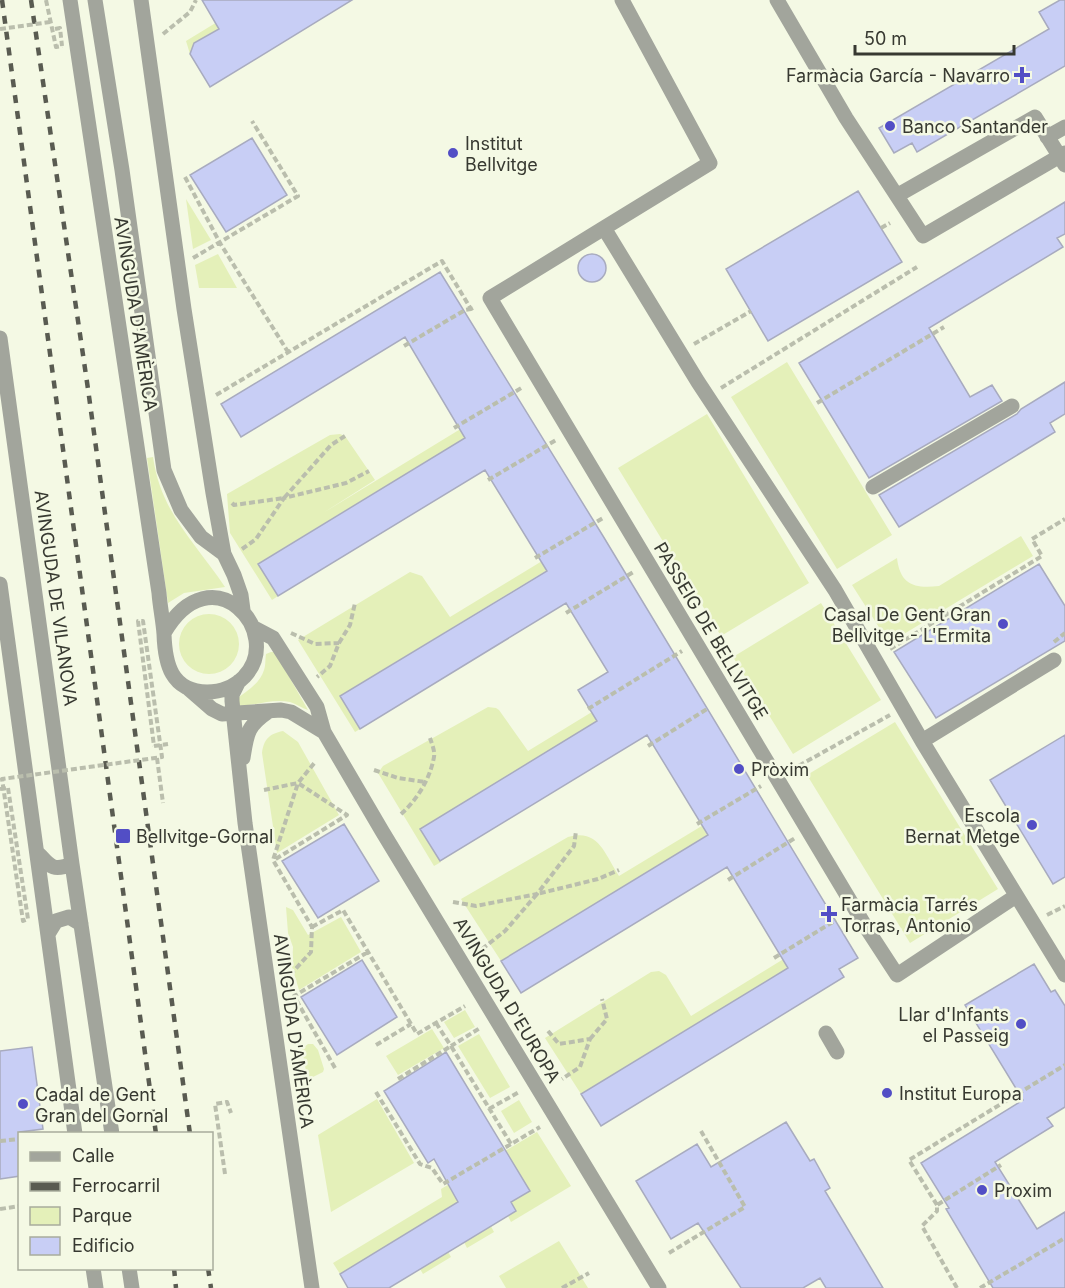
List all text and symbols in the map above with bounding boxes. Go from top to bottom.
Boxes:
scale bar [855,18,1014,56]
text: 50 m [864,28,907,49]
place label: Farmàcia García - Navarro [786,65,1010,86]
marker: Farmàcia García - Navarro [1015,68,1029,82]
place label: Banco Santander [902,116,1048,137]
marker: Banco Santander [883,119,897,133]
place label: Institut Bellvitge [465,133,538,175]
marker: Institut Bellvitge [446,146,460,160]
street label: AVINGUDA D'AMÈRICA [110,215,163,413]
street label: AVINGUDA DE VILANOVA [30,489,82,707]
street label: PASSEIG DE BELLVITGE [650,539,772,723]
place label: Casal De Gent Gran Bellvitge - L'Ermita [824,604,991,646]
marker: Casal De Gent Gran Bellvitge - L'Ermita [996,617,1010,631]
place label: Pròxim [751,759,809,780]
marker: Pròxim [732,762,746,776]
place label: Escola Bernat Metge [905,805,1020,847]
marker: Escola Bernat Metge [1025,818,1039,832]
place label: Bellvitge-Gornal [136,826,273,847]
marker: Bellvitge-Gornal [114,827,132,845]
place label: Farmàcia Tarrés Torras, Antonio [841,894,978,936]
marker: Farmàcia Tarrés Torras, Antonio [822,907,836,921]
street label: AVINGUDA D'EUROPA [449,913,565,1087]
street label: AVINGUDA D'AMÈRICA [270,932,319,1130]
place label: Llar d'Infants el Passeig [898,1004,1009,1046]
marker: Llar d'Infants el Passeig [1014,1017,1028,1031]
place label: Institut Europa [899,1083,1022,1104]
place label: Cadal de Gent Gran del Gornal [35,1084,168,1126]
marker: Institut Europa [880,1086,894,1100]
marker: Cadal de Gent Gran del Gornal [16,1097,30,1111]
legend [18,1132,213,1270]
text: Calle [72,1145,114,1166]
text: Ferrocarril [72,1175,160,1196]
place label: Proxim [994,1180,1052,1201]
marker: Proxim [975,1183,989,1197]
text: Parque [72,1205,132,1226]
text: Edificio [72,1235,135,1256]

